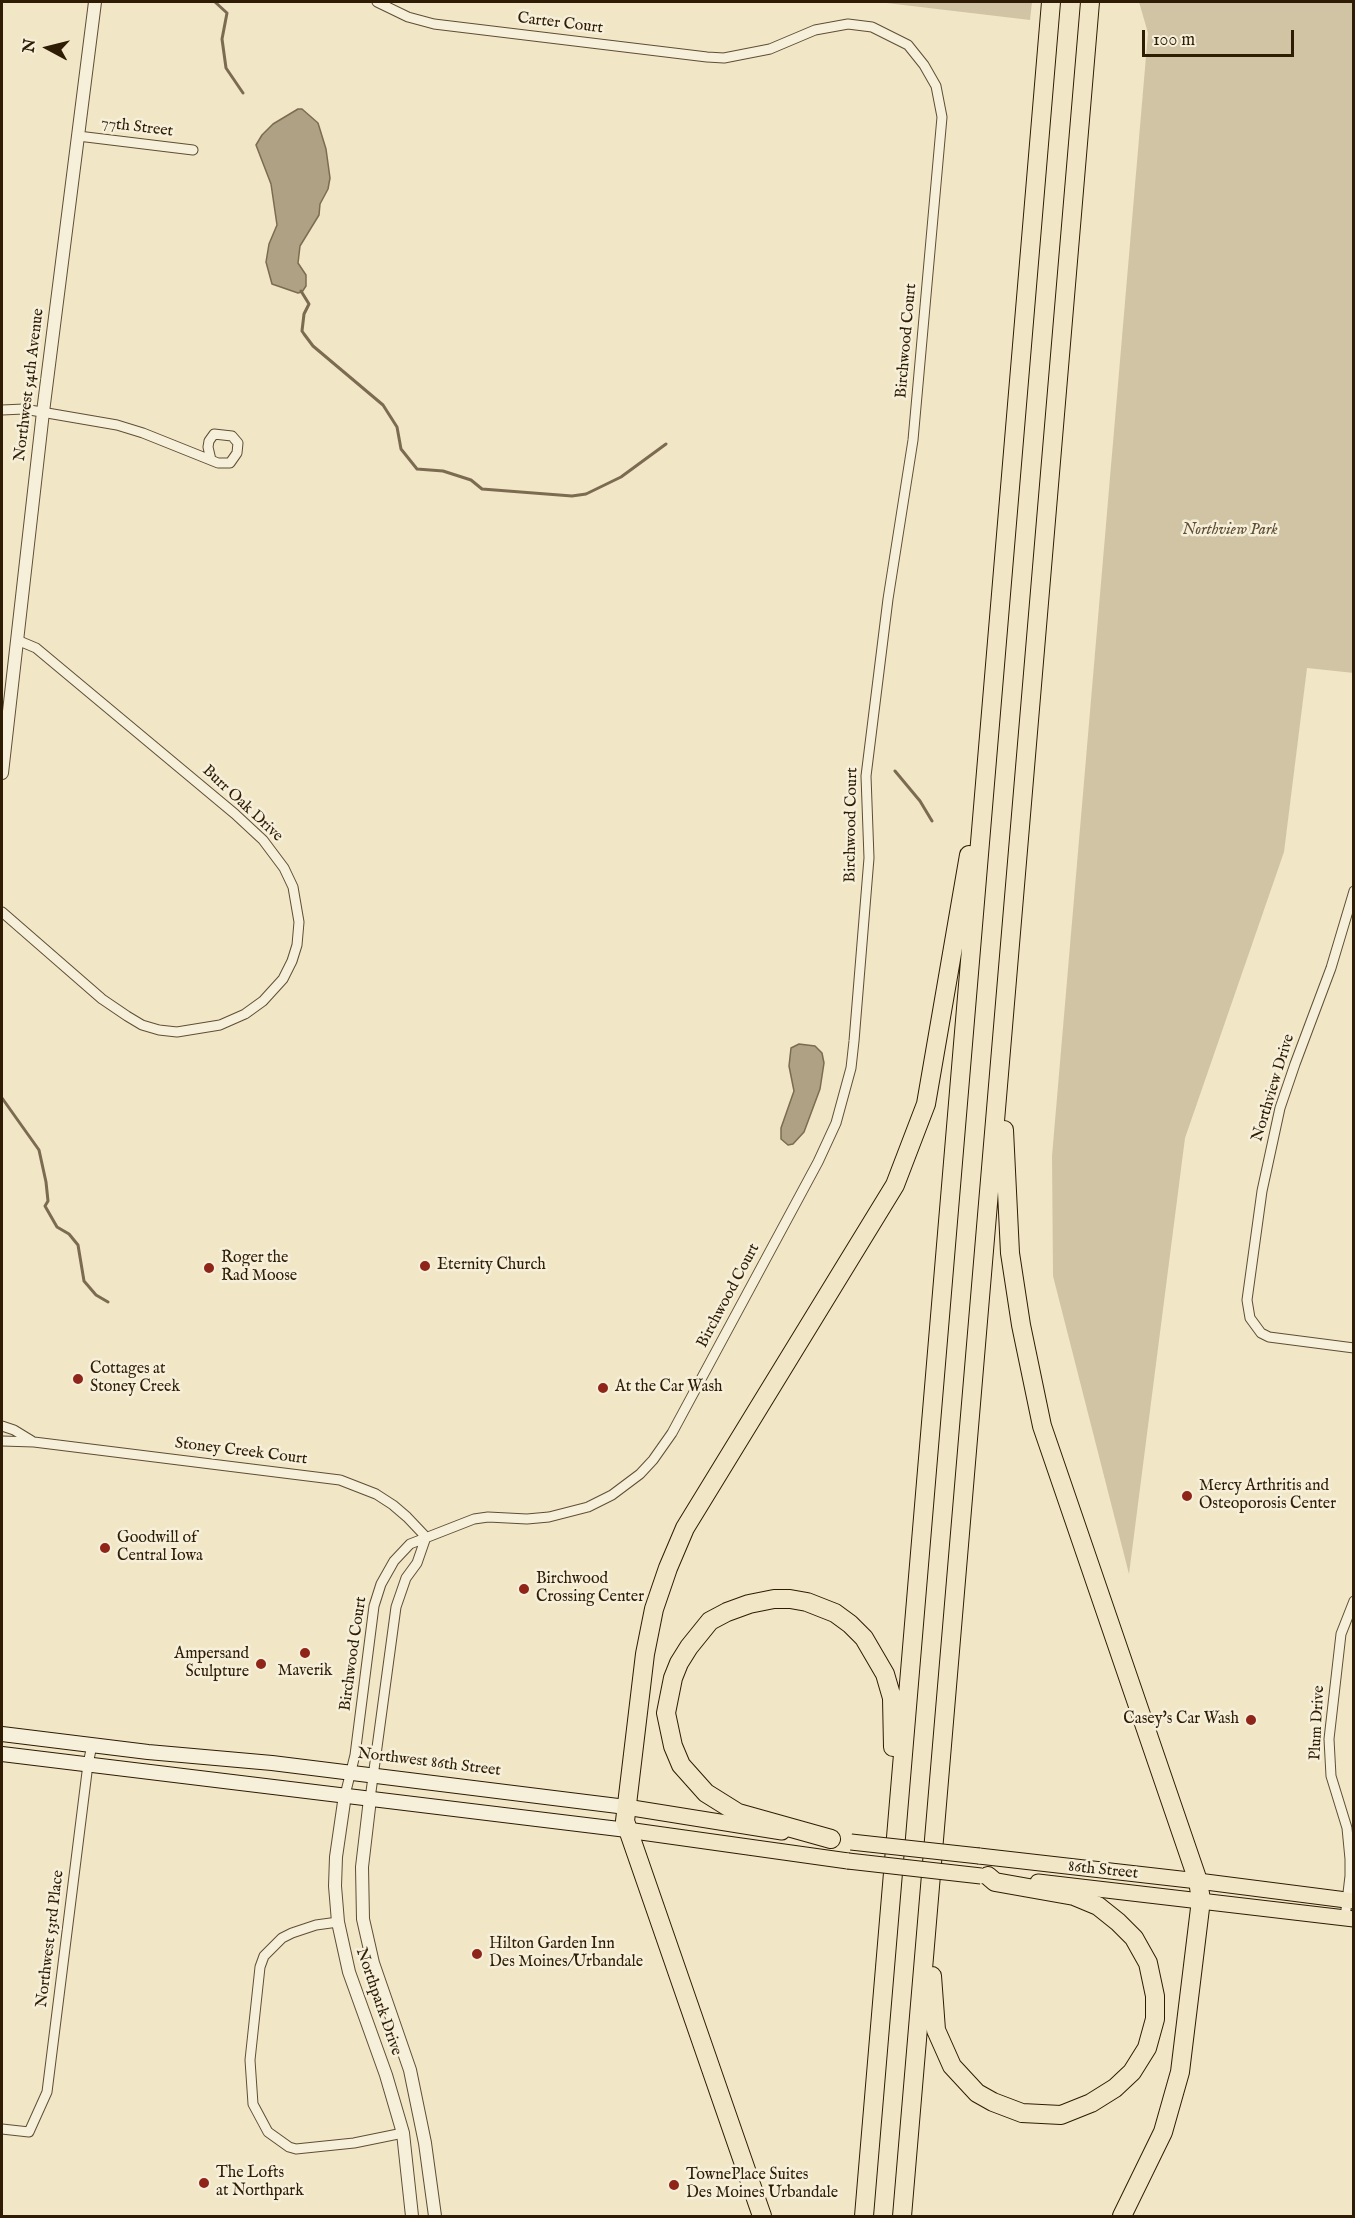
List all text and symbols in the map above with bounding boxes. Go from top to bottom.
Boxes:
street label: Carter Court [516,9,604,39]
north arrow [18,18,78,78]
scale bar [1145,18,1296,56]
text: 100 m [1153,29,1195,52]
text: N [19,38,41,54]
street label: 77th Street [100,114,174,142]
street label: Birchwood Court [892,283,922,399]
street label: Northwest 54th Avenue [11,307,49,463]
park label: Northview Park [1182,521,1278,541]
street label: Burr Oak Drive [198,762,286,846]
street label: Birchwood Court [841,767,863,883]
street label: Northview Drive [1249,1032,1299,1144]
street label: Birchwood Court [693,1241,765,1351]
place label: Roger the Rad Moose [221,1249,297,1287]
place label: Eternity Church [437,1256,546,1276]
marker: Eternity Church [418,1259,432,1273]
marker: Roger the Rad Moose [202,1261,216,1275]
place label: Cottages at Stoney Creek [90,1360,180,1398]
marker: Cottages at Stoney Creek [71,1372,85,1386]
place label: At the Car Wash [615,1378,723,1398]
marker: At the Car Wash [596,1381,610,1395]
street label: Stoney Creek Court [174,1434,308,1470]
place label: Mercy Arthritis and Osteoporosis Center [1199,1477,1336,1515]
marker: Mercy Arthritis and Osteoporosis Center [1180,1489,1194,1503]
place label: Goodwill of Central Iowa [117,1529,203,1567]
marker: Goodwill of Central Iowa [98,1541,112,1555]
place label: Birchwood Crossing Center [536,1570,644,1608]
marker: Birchwood Crossing Center [517,1582,531,1596]
street label: Birchwood Court [336,1596,372,1712]
place label: Ampersand Sculpture [174,1645,249,1683]
marker: Maverik [298,1646,312,1660]
marker: Ampersand Sculpture [254,1657,268,1671]
place label: Maverik [278,1662,332,1682]
street label: Plum Drive [1306,1685,1330,1761]
place label: Casey's Car Wash [1123,1710,1239,1730]
marker: Casey's Car Wash [1244,1713,1258,1727]
street label: Northwest 86th Street [356,1745,502,1781]
street label: 86th Street [1067,1858,1139,1884]
street label: Northwest 53rd Place [33,1869,69,2009]
place label: Hilton Garden Inn Des Moines/Urbandale [489,1935,643,1973]
street label: Northpark Drive [351,1946,405,2058]
marker: Hilton Garden Inn Des Moines/Urbandale [470,1947,484,1961]
place label: The Lofts at Northpark [216,2164,304,2202]
place label: TownePlace Suites Des Moines Urbandale [686,2166,838,2204]
marker: The Lofts at Northpark [197,2176,211,2190]
marker: TownePlace Suites Des Moines Urbandale [667,2178,681,2192]

